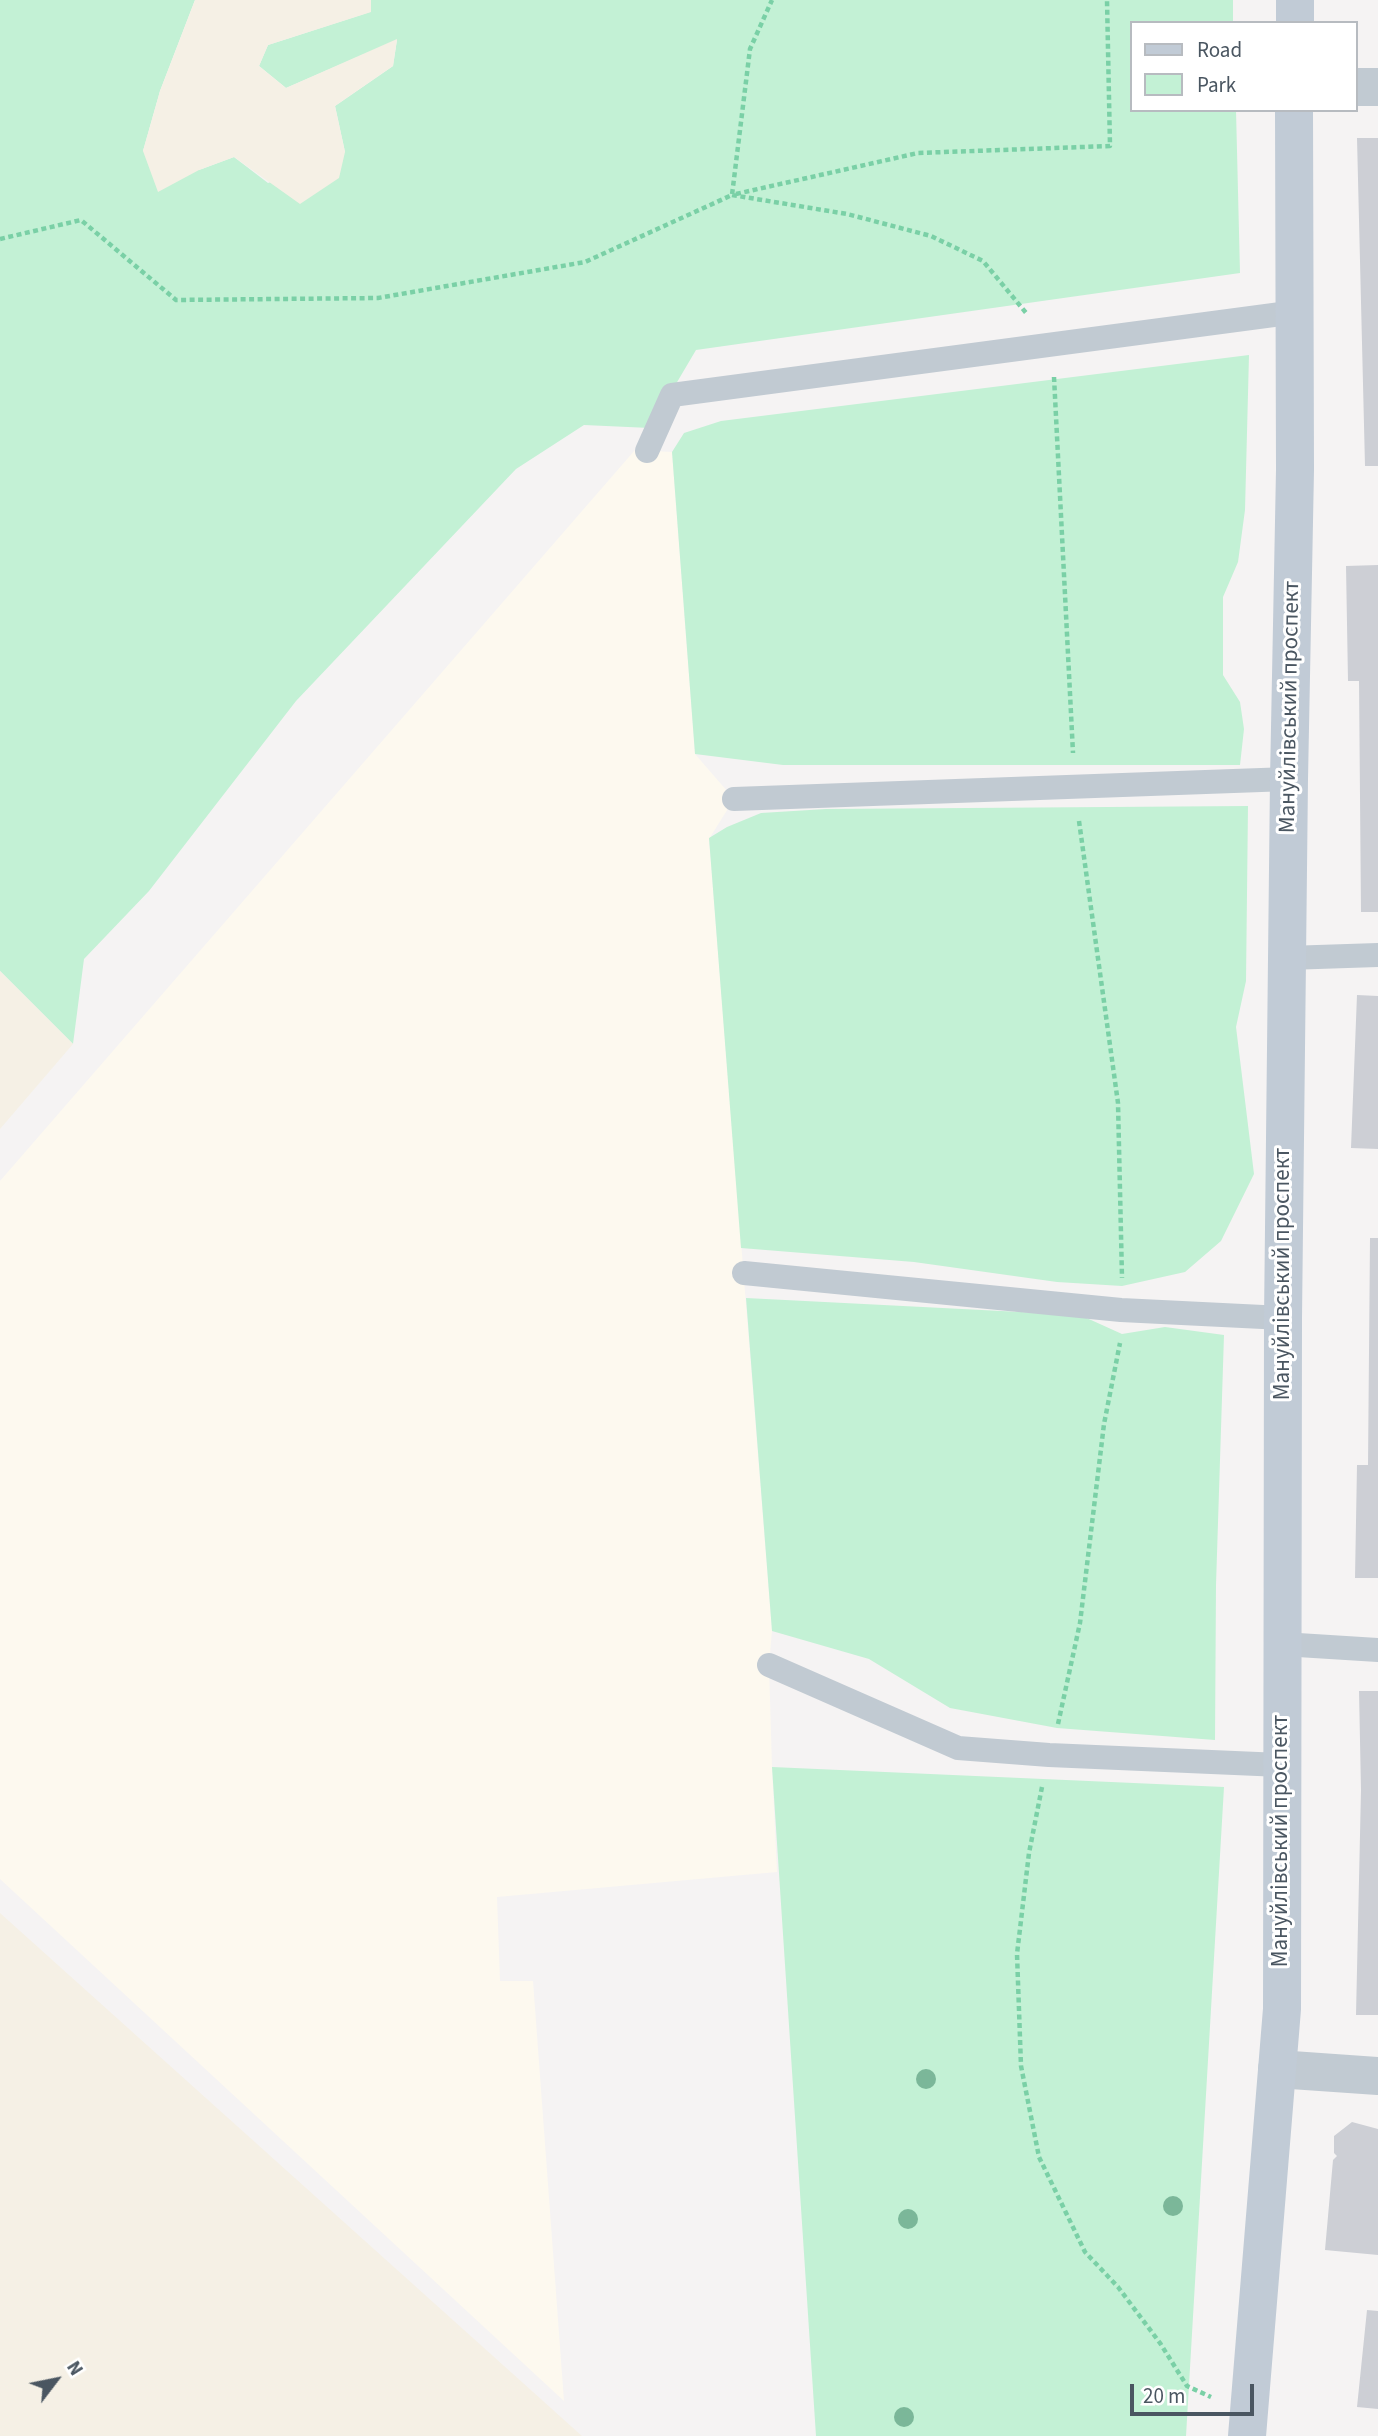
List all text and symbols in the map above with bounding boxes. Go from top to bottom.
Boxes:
legend [1130,21,1357,112]
text: Road [1197,35,1242,65]
text: Park [1197,70,1236,100]
street label: Мануйлівський проспект [1275,581,1307,833]
street label: Мануйлівський проспект [1270,1148,1298,1400]
street label: Мануйлівський проспект [1268,1715,1296,1967]
north arrow [21,2345,91,2415]
text: N [59,2356,89,2381]
scale bar [1133,2370,1257,2414]
text: 20 m [1143,2381,1185,2411]

